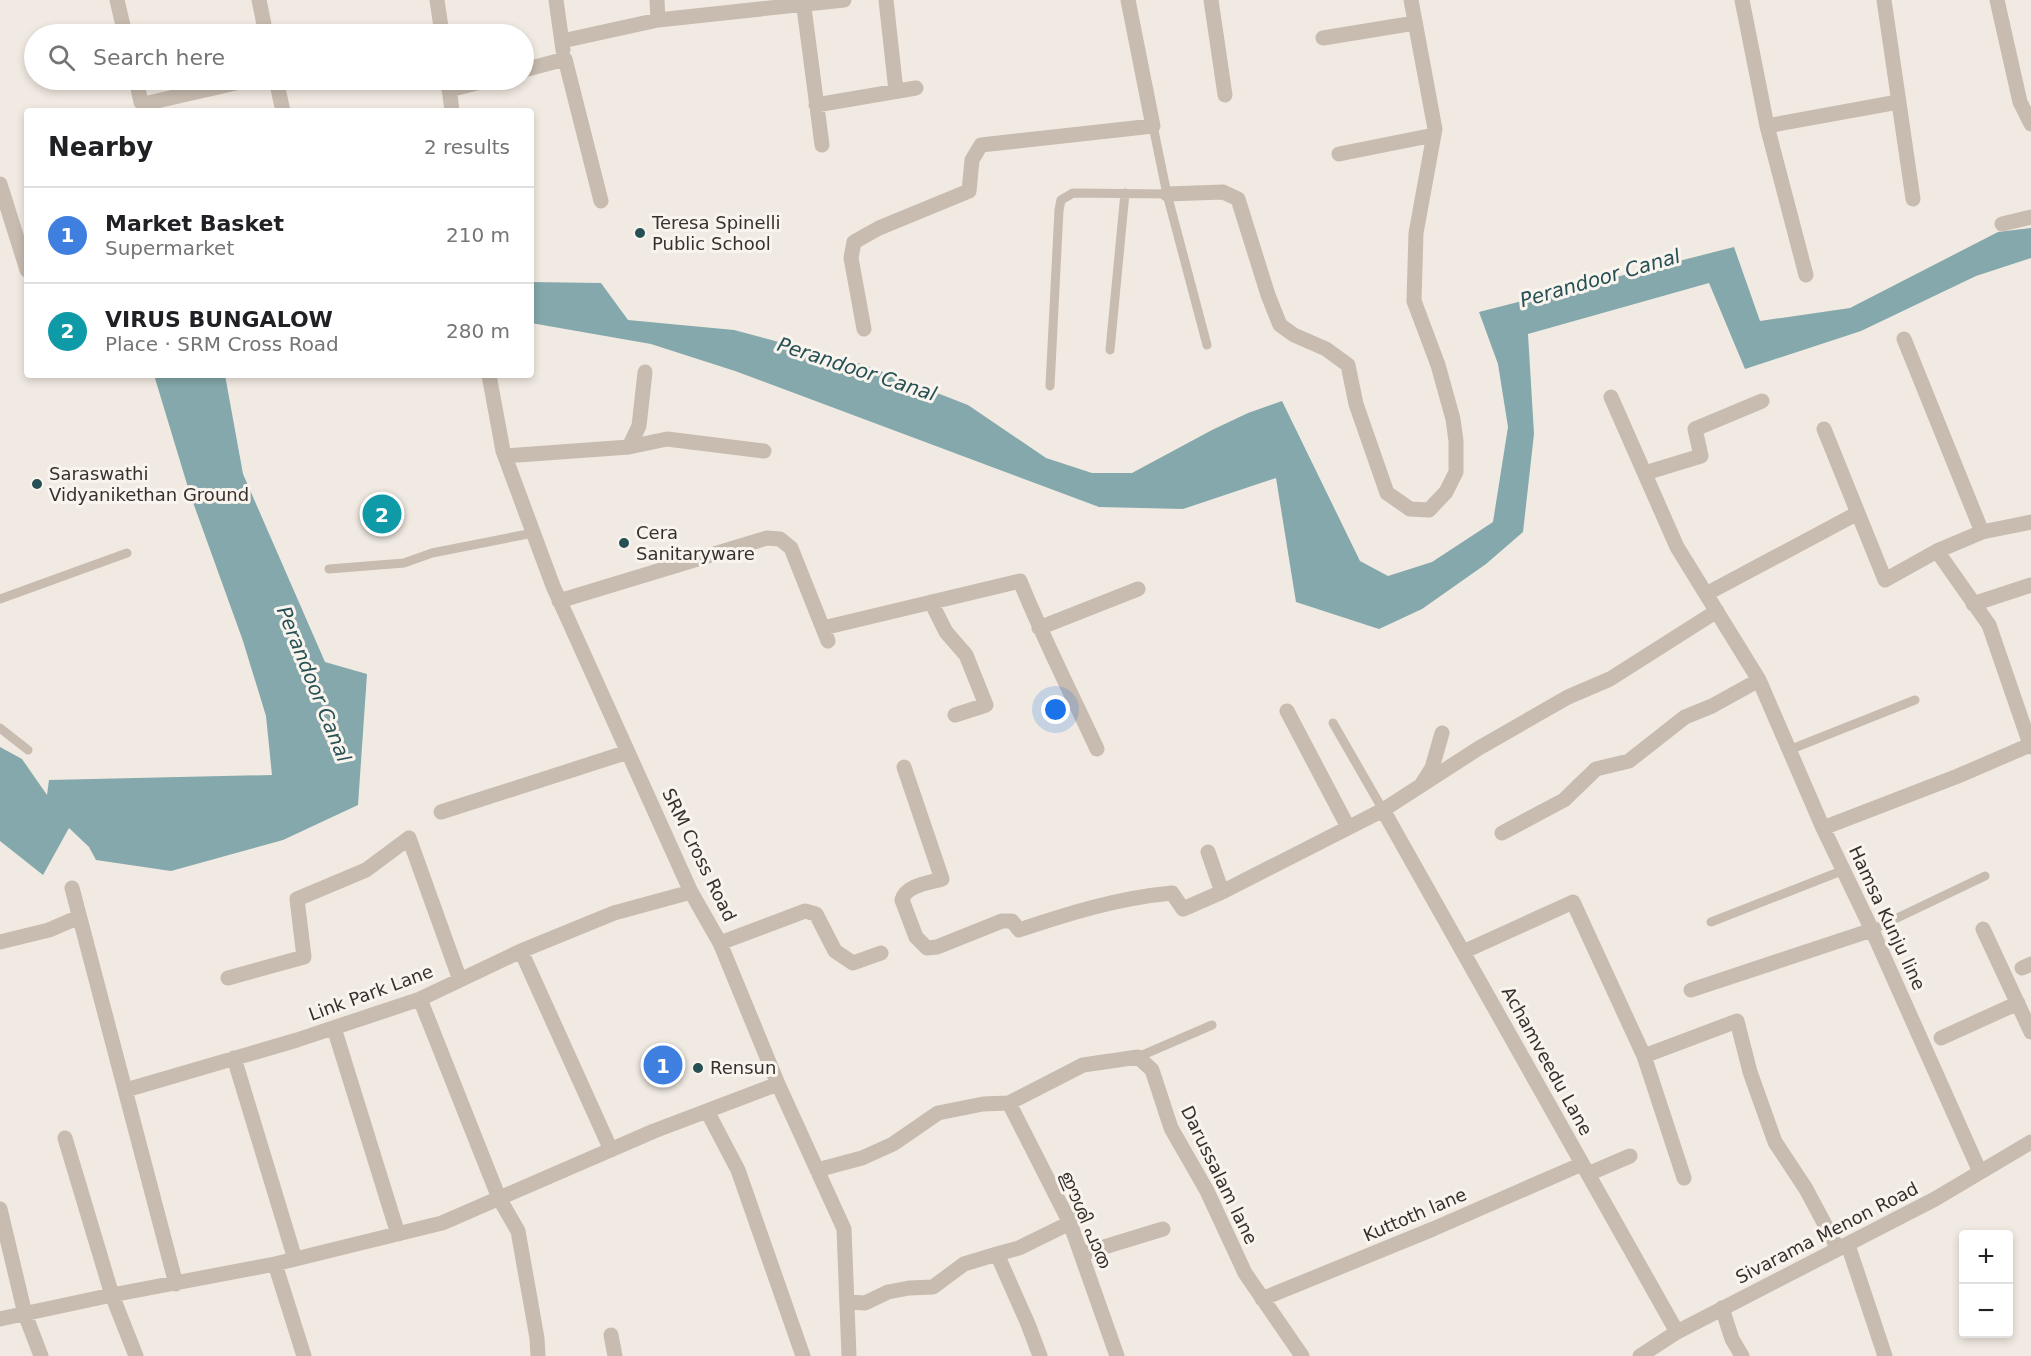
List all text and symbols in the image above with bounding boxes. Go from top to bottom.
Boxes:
search box [24,24,534,90]
icon: search [45,41,78,74]
text: Search here [93,45,225,70]
text: Nearby [48,132,153,162]
text: 2 results [424,135,510,159]
text: Market Basket [105,211,284,236]
place label: Teresa Spinelli Public School [651,212,781,254]
text: 1 [61,223,74,247]
text: 210 m [446,223,510,247]
marker: Teresa Spinelli Public School [633,226,647,240]
text: Supermarket [105,236,234,260]
water label: Perandoor Canal [1517,243,1684,312]
text: VIRUS BUNGALOW [105,307,333,332]
text: 2 [61,319,74,343]
text: 280 m [446,319,510,343]
text: Place · SRM Cross Road [105,332,339,356]
water label: Perandoor Canal [774,332,940,406]
place label: Saraswathi Vidyanikethan Ground [49,463,249,505]
marker: Saraswathi Vidyanikethan Ground [30,477,44,491]
pin: 2 [362,492,401,536]
place label: Cera Sanitaryware [636,522,755,564]
marker: Cera Sanitaryware [617,536,631,550]
water label: Perandoor Canal [272,603,356,766]
your location [1041,695,1070,724]
street label: SRM Cross Road [658,785,741,925]
street label: Hamsa Kunju line [1845,842,1930,993]
street label: Link Park Lane [306,960,436,1025]
street label: Achamveedu Lane [1498,983,1597,1139]
pin: 1 [644,1042,682,1088]
place label: Rensun [710,1057,776,1078]
marker: Rensun [691,1061,705,1075]
street label: Darussalam lane [1177,1102,1262,1247]
street label: ഈശി പാത [1057,1168,1116,1272]
street label: Sivarama Menon Road [1732,1177,1922,1288]
street label: Kuttoth lane [1360,1183,1470,1246]
map controls [1959,1230,2013,1338]
button: + [1959,1230,2013,1284]
button: − [1959,1284,2013,1338]

